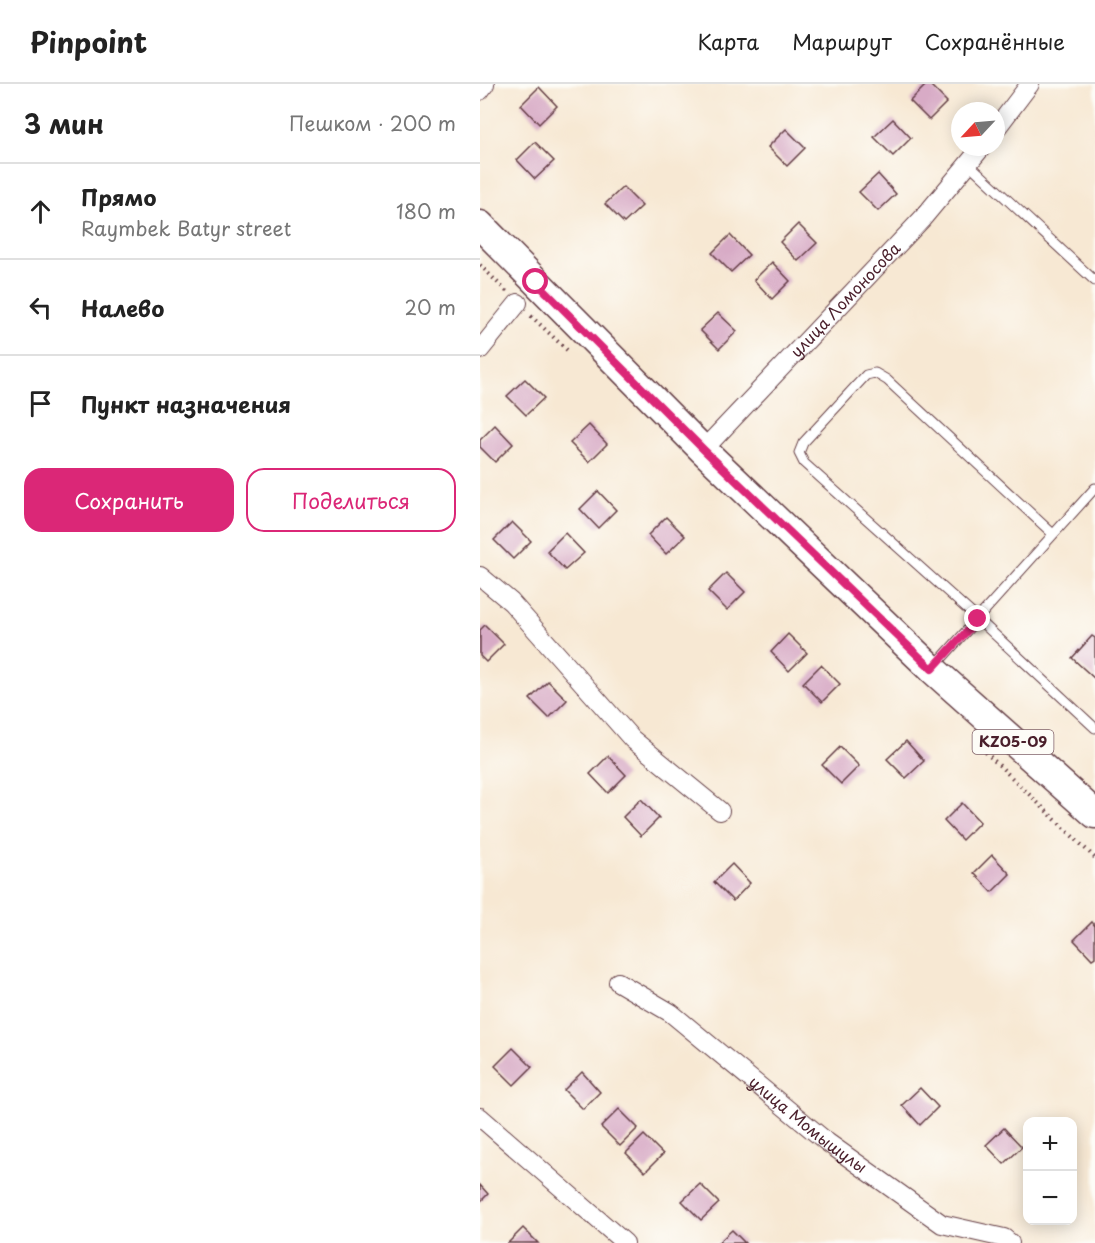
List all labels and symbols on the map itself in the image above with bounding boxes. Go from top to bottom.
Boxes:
north arrow [951,102,1005,156]
street label: улица Ломоносова [784,236,905,362]
route start [522,268,548,294]
route end [964,605,990,631]
road number: KZ05-09 [972,730,1054,754]
street label: улица Момышулы [744,1069,872,1178]

